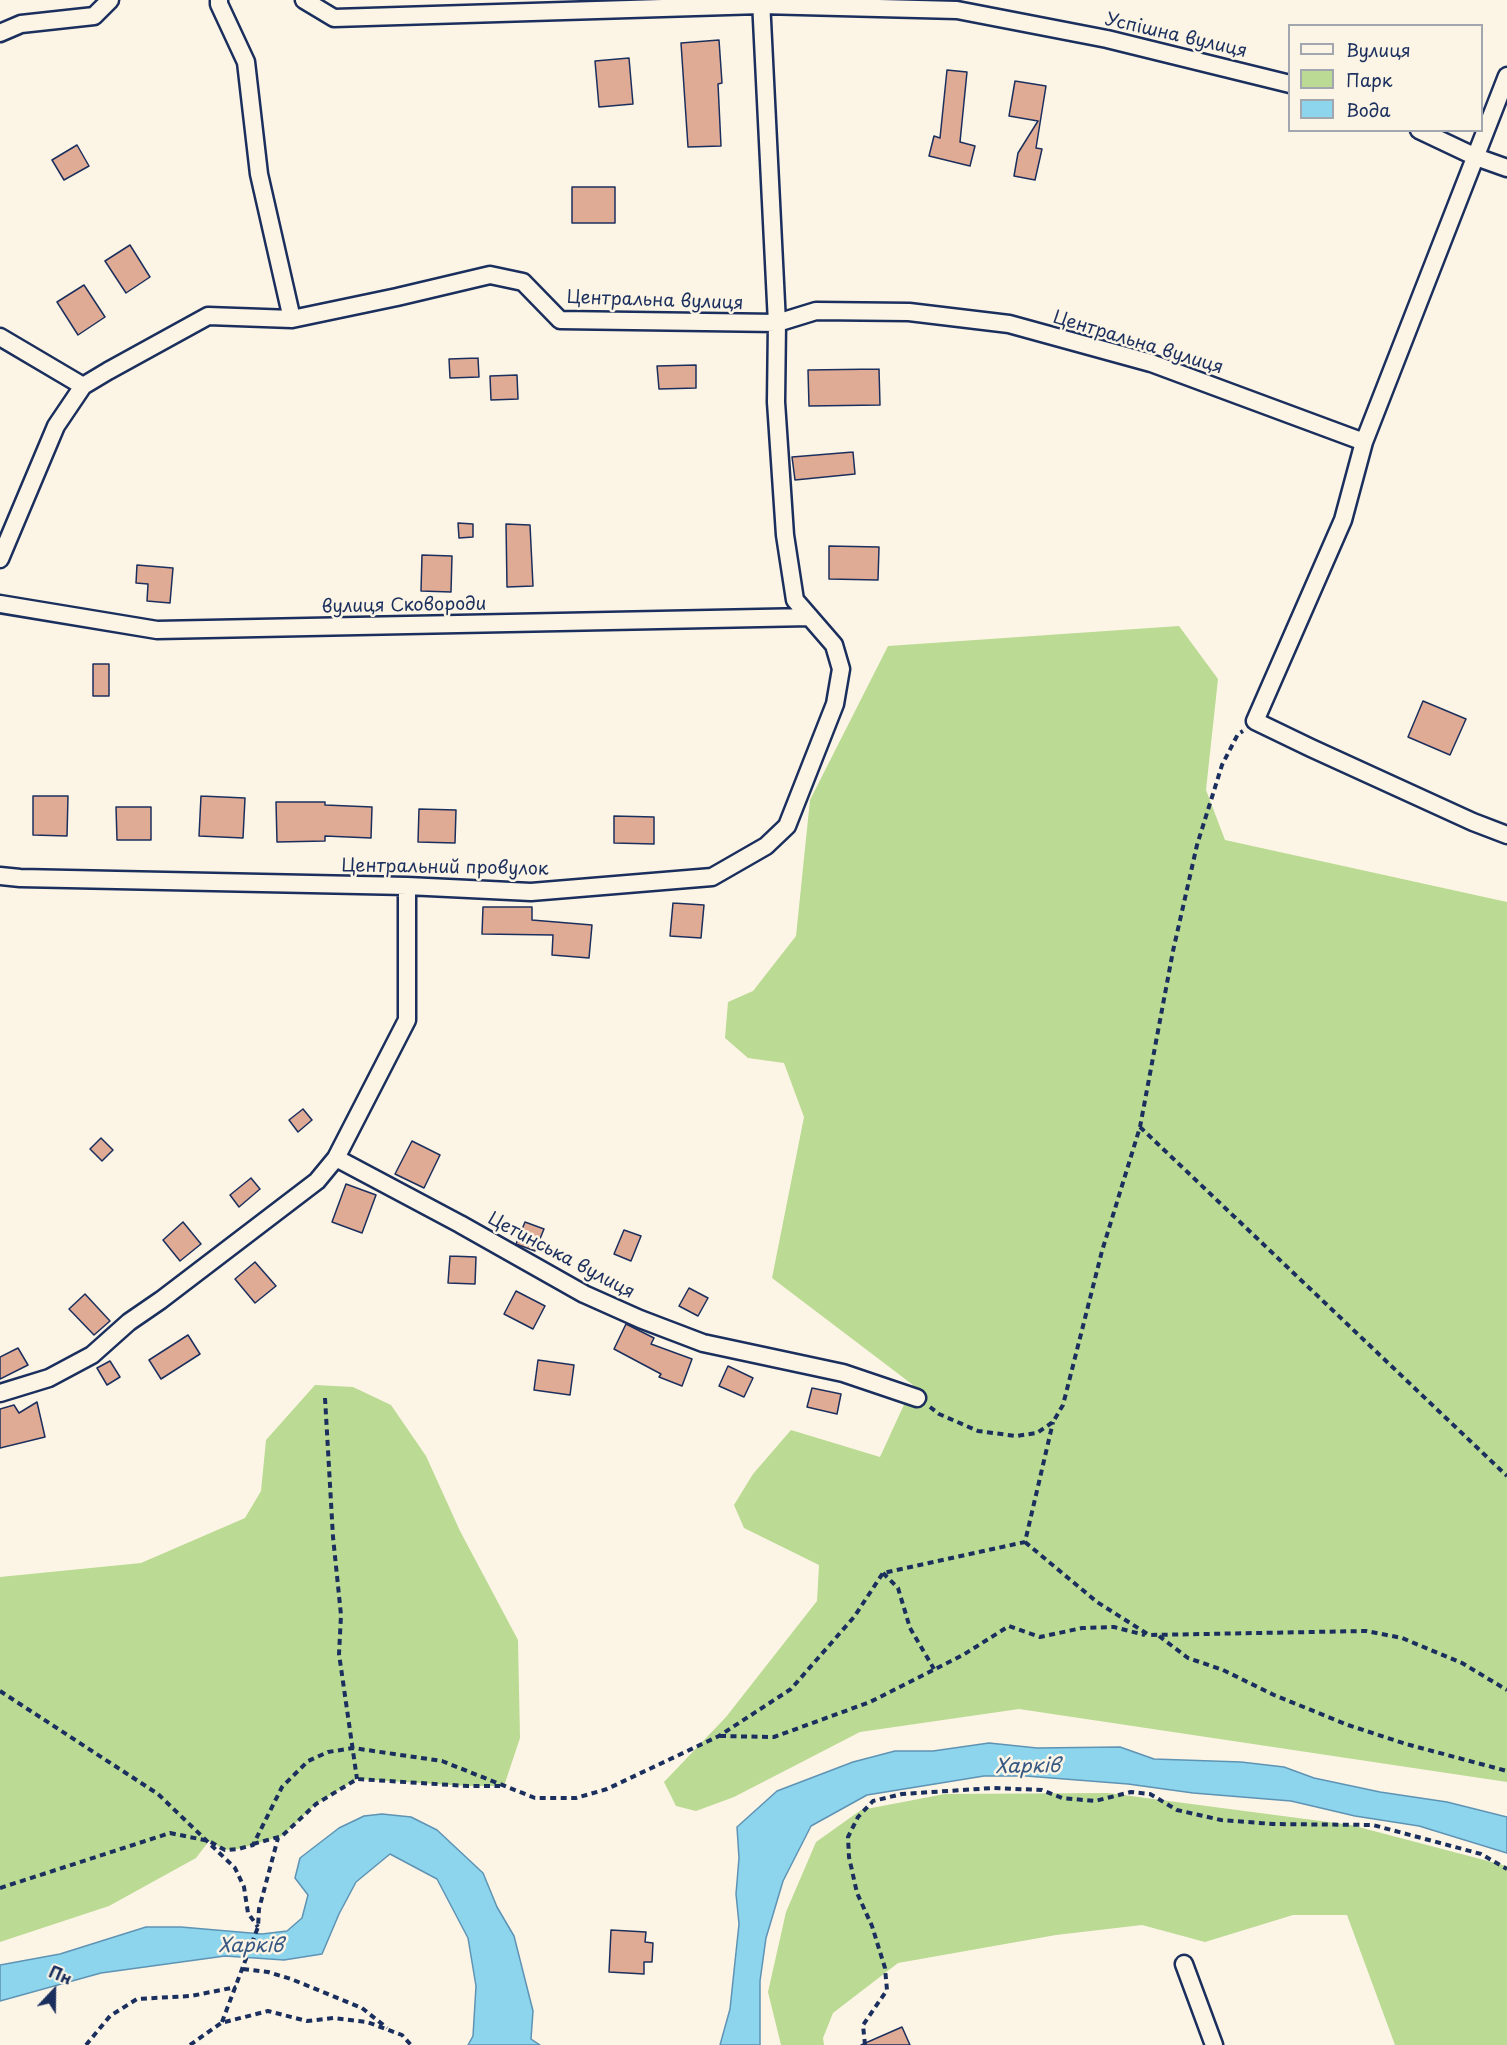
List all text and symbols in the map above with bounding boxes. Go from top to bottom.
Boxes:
street label: Успішна вулиця [1103,9,1249,63]
legend [1288,24,1483,132]
text: Вулиця [1346,36,1411,63]
text: Парк [1346,66,1392,93]
text: Вода [1346,96,1391,123]
street label: Центральна вулиця [566,287,744,315]
street label: Центральна вулиця [1050,307,1226,379]
street label: вулиця Сковороди [321,594,487,618]
street label: Центральний провулок [341,855,549,881]
street label: Цетинська вулиця [484,1208,638,1304]
water label: Харків [995,1754,1061,1780]
water label: Харків [218,1934,284,1958]
text: Пн [45,1959,76,1990]
north arrow [24,1961,84,2021]

